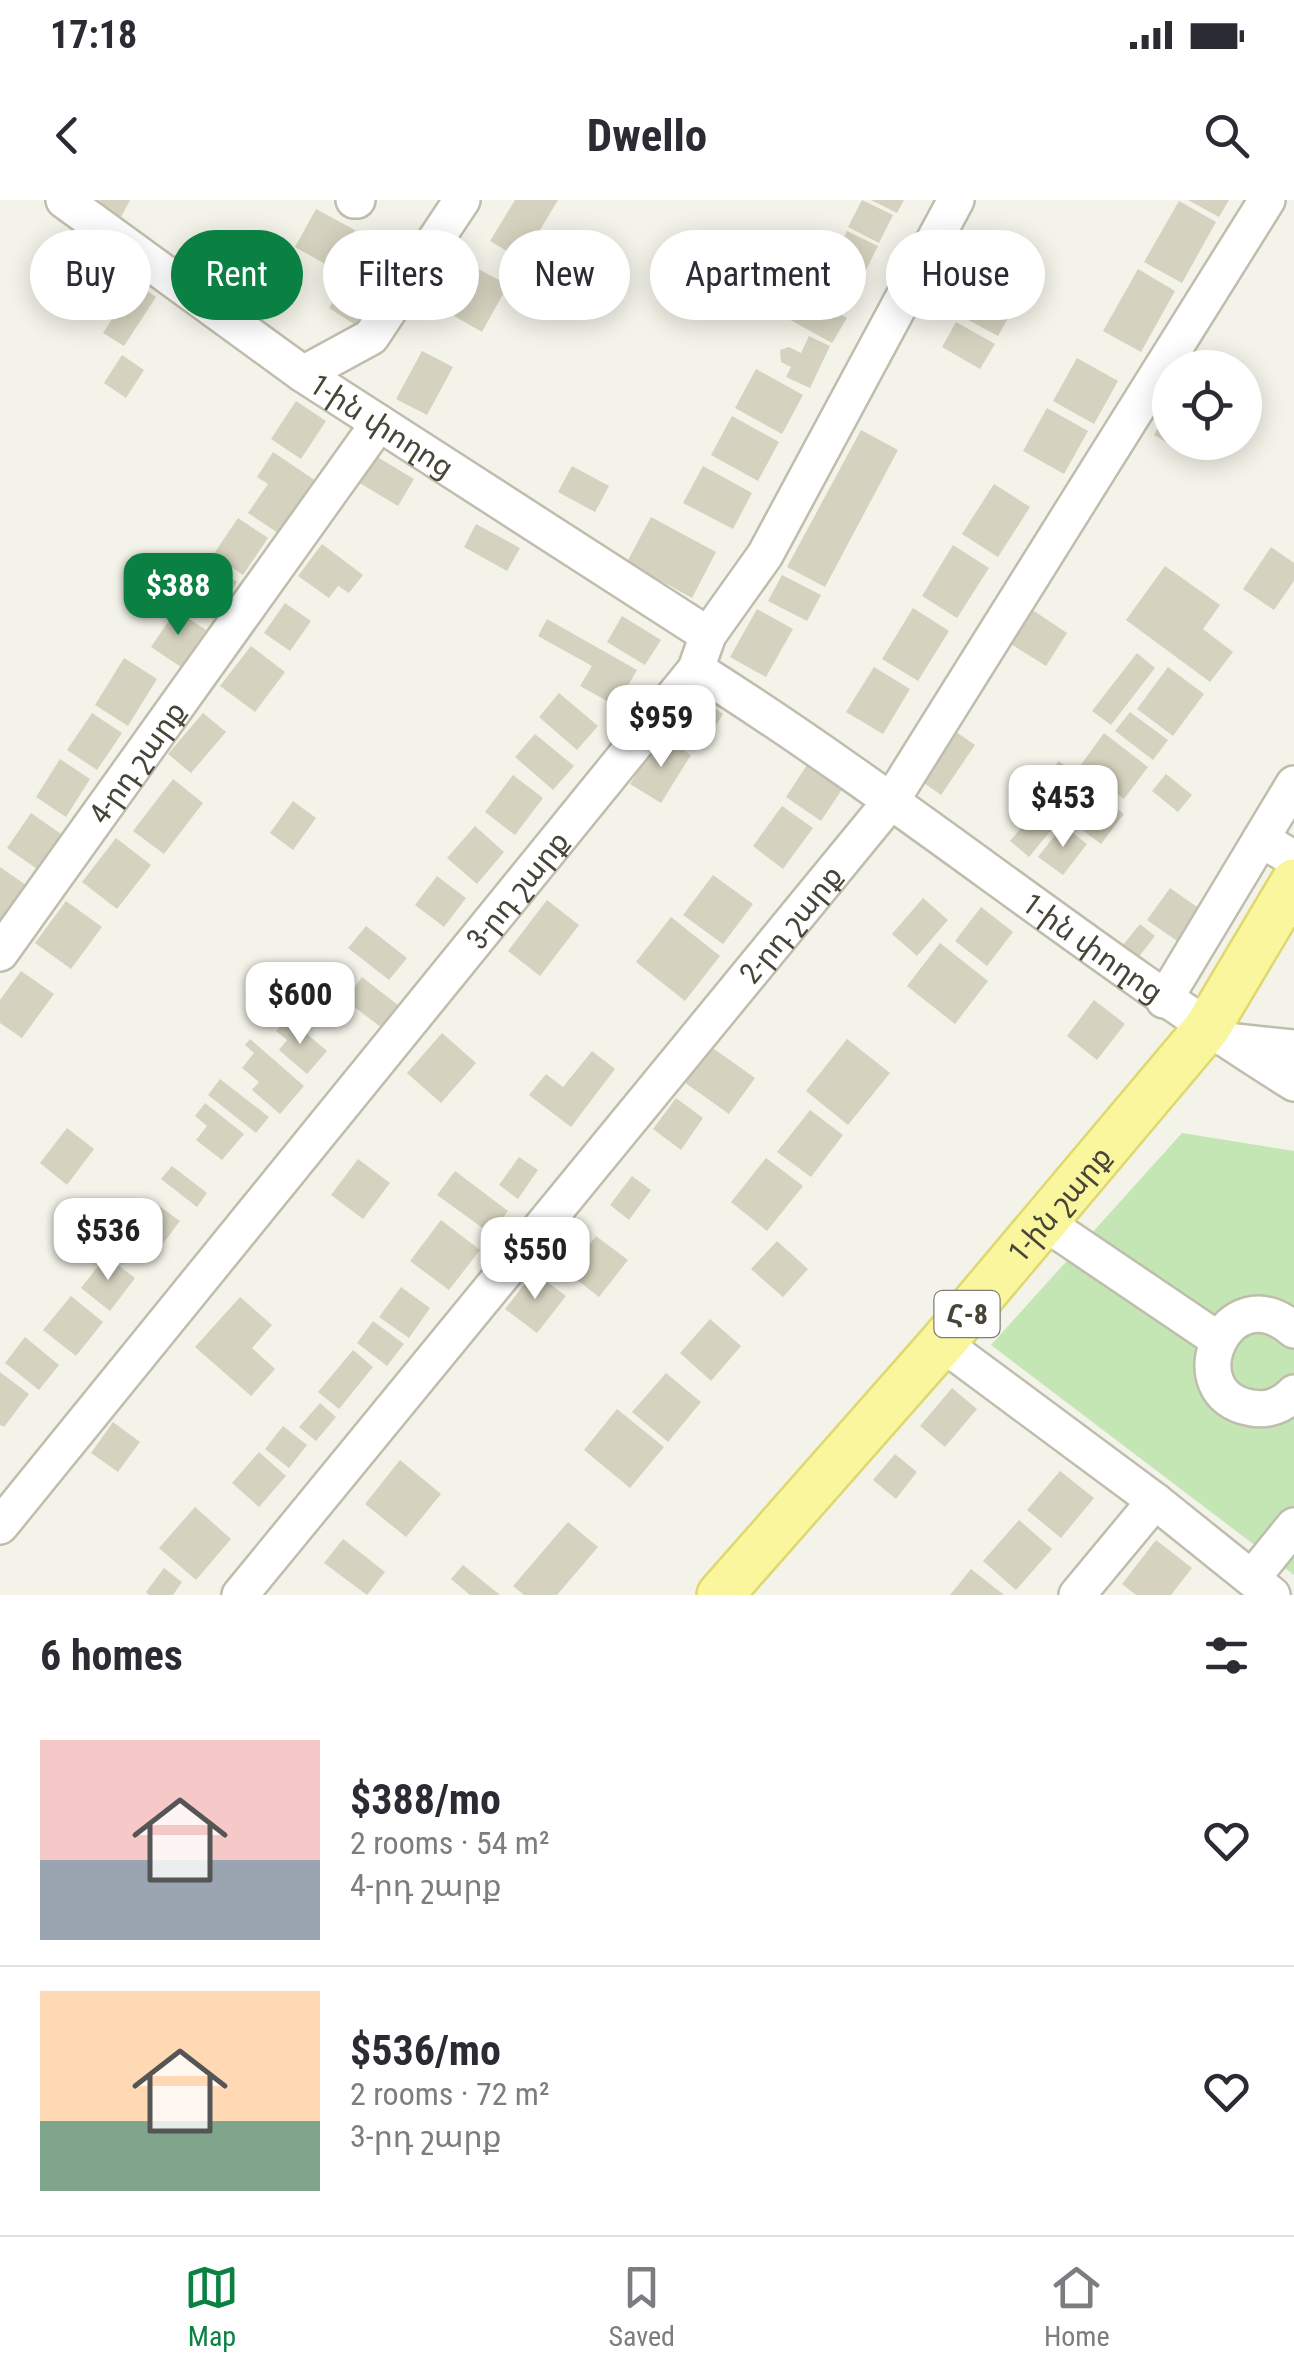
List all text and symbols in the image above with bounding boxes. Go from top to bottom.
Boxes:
text: 17:18 [50,13,137,57]
icon: back [40,108,95,163]
icon: search [1199,108,1254,163]
text: Dwello [587,109,707,162]
chip: Buy [30,230,151,320]
chip: Rent [171,230,303,320]
chip: Filters [323,230,479,320]
chip: New [499,230,630,320]
chip: Apartment [650,230,866,320]
chip: House [886,230,1045,320]
map controls [1152,350,1262,460]
button: locate [1152,350,1262,460]
street label: 1-ին փողոց [304,366,461,484]
pin: $388 [119,553,237,638]
text: $388 [146,566,210,604]
pin: $959 [602,685,720,770]
street label: 4-րդ շարք [81,694,192,830]
text: $959 [629,698,693,736]
pin: $453 [1004,765,1122,850]
text: $453 [1031,778,1095,816]
street label: 3-րդ շարք [459,823,575,956]
street label: 2-րդ շարք [732,858,849,990]
street label: 1-ին փողոց [1016,885,1170,1009]
pin: $600 [241,962,359,1047]
text: $600 [268,975,332,1013]
street label: 1-ին շարք [1001,1138,1118,1269]
pin: $536 [49,1198,167,1283]
text: $536 [76,1211,140,1249]
pin: $550 [476,1217,594,1302]
text: $550 [503,1230,567,1268]
road number: Հ-8 [934,1291,1000,1337]
icon: filters [1199,1628,1254,1683]
text: 6 homes [40,1631,183,1680]
text: $388/mo [350,1775,501,1824]
icon: home [120,1780,240,1900]
icon: heart [1199,1813,1254,1868]
text: 2 rooms · 54 m² [350,1824,549,1862]
text: 4-րդ շարք [350,1866,502,1904]
text: $536/mo [350,2026,501,2075]
icon: home [120,2031,240,2151]
icon: heart [1199,2064,1254,2119]
text: 2 rooms · 72 m² [350,2075,549,2113]
text: 3-րդ շարք [350,2117,502,2155]
tab: Map [184,2260,239,2353]
tab: Saved [608,2260,675,2353]
tab: Home [1044,2260,1110,2353]

